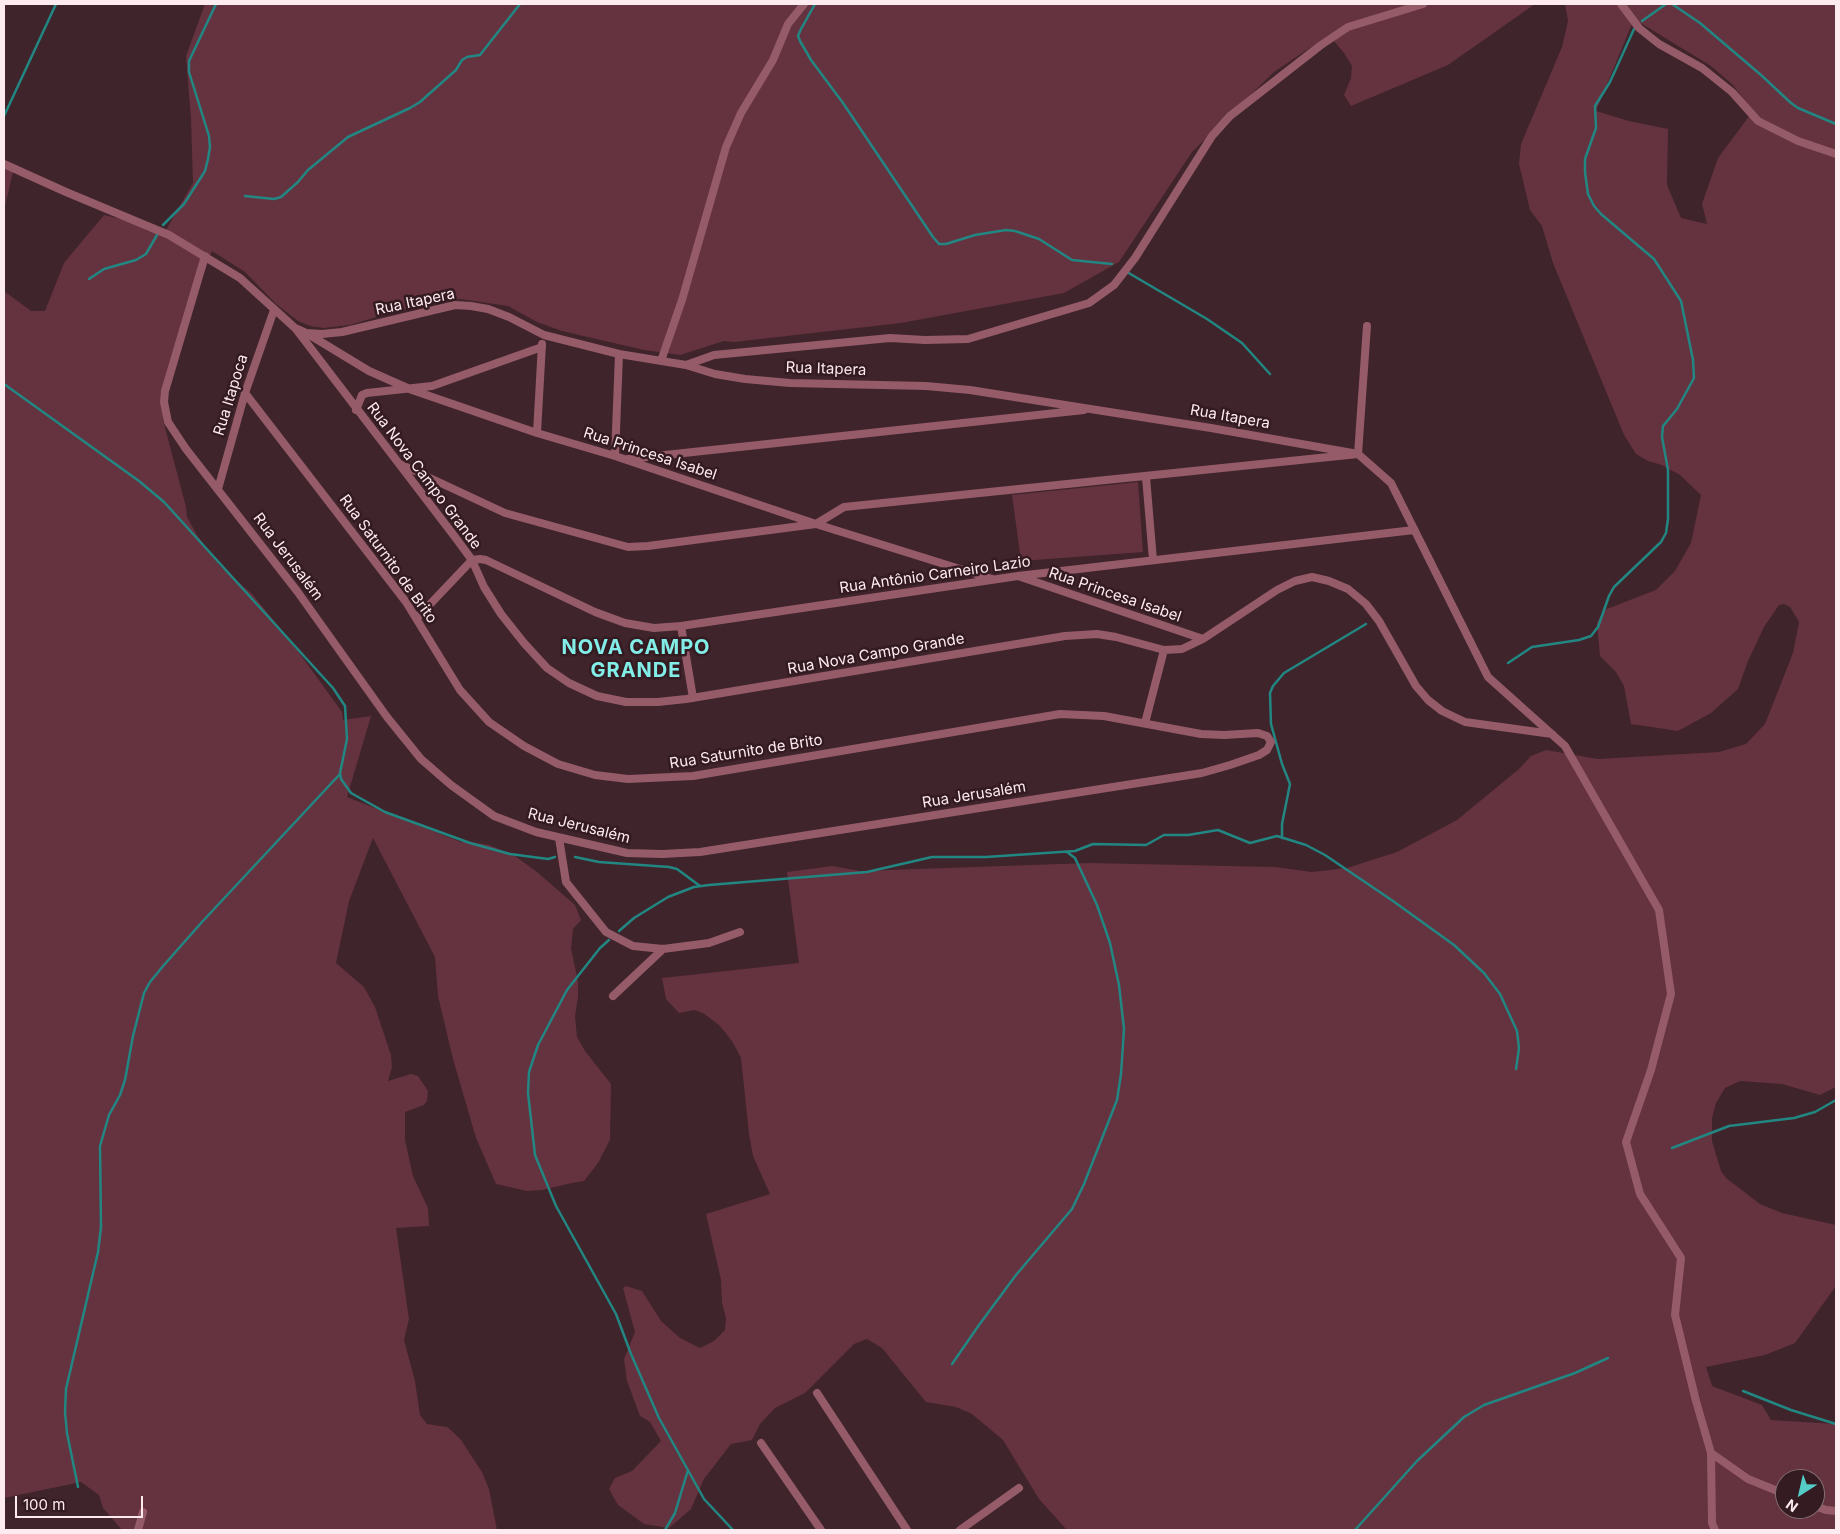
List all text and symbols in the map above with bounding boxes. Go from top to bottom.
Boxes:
street label: Rua Itapera [374,285,456,319]
street label: Rua Itapoca [210,352,252,438]
street label: Rua Itapera [785,359,867,379]
street label: Rua Nova Campo Grande [363,399,485,553]
street label: Rua Itapera [1189,401,1271,433]
street label: Rua Princesa Isabel [581,424,719,484]
street label: Rua Saturnito de Brito [335,491,441,627]
street label: Rua Jerusalém [249,510,327,604]
street label: Rua Antônio Carneiro Lazio [838,553,1032,597]
street label: Rua Princesa Isabel [1046,564,1184,626]
street label: Rua Nova Campo Grande [786,630,966,678]
district label: NOVA CAMPO GRANDE [560,636,712,683]
street label: Rua Saturnito de Brito [668,731,824,773]
street label: Rua Jerusalém [921,778,1027,812]
street label: Rua Jerusalém [526,805,632,847]
north arrow [1775,1469,1825,1519]
scale bar [18,1486,145,1518]
text: 100 m [23,1495,65,1514]
text: N [1782,1496,1801,1516]

